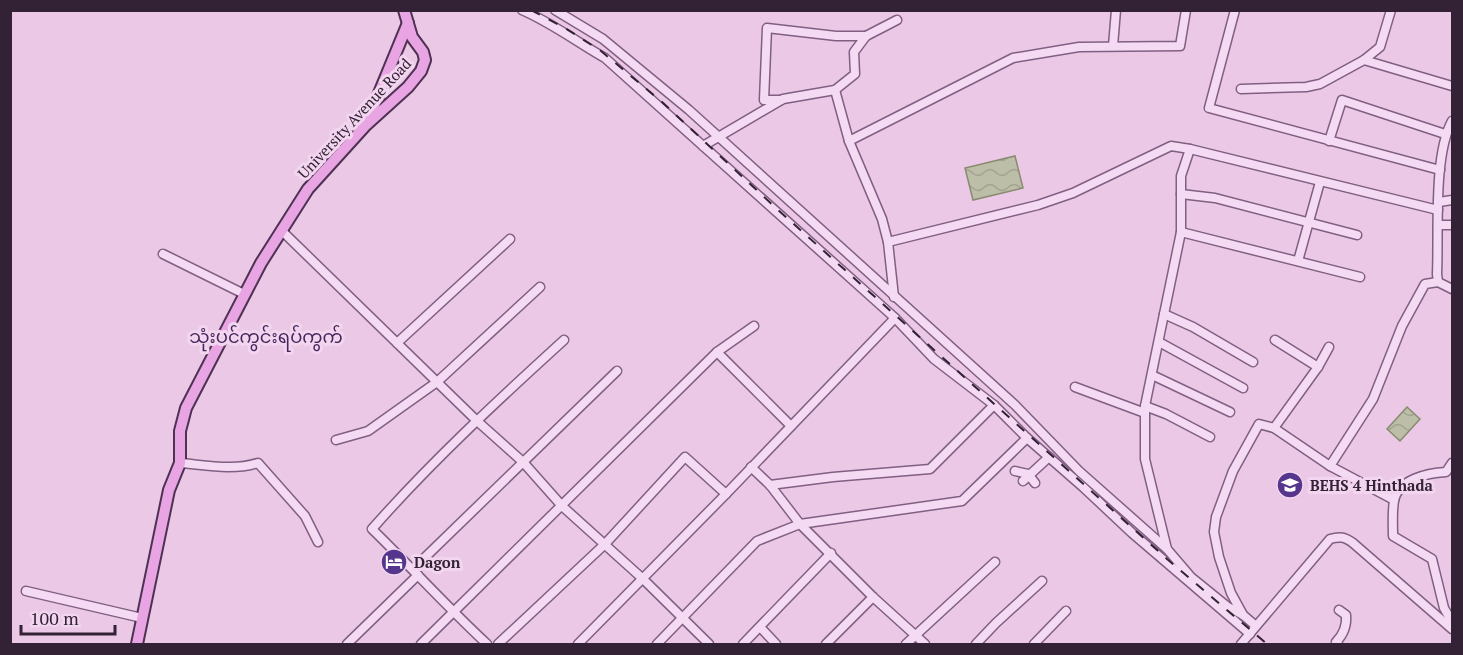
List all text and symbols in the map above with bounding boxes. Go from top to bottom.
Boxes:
street label: University Avenue Road [293,53,415,183]
district label: သုံးပင်ကွင်းရပ်ကွက် [189,324,343,352]
school or university icon: BEHS 4 Hinthada [1275,470,1305,500]
place label: BEHS 4 Hinthada [1310,475,1433,495]
hotel icon: Dagon [379,547,409,577]
place label: Dagon [414,552,461,572]
scale bar [21,598,116,636]
text: 100 m [30,606,79,630]

